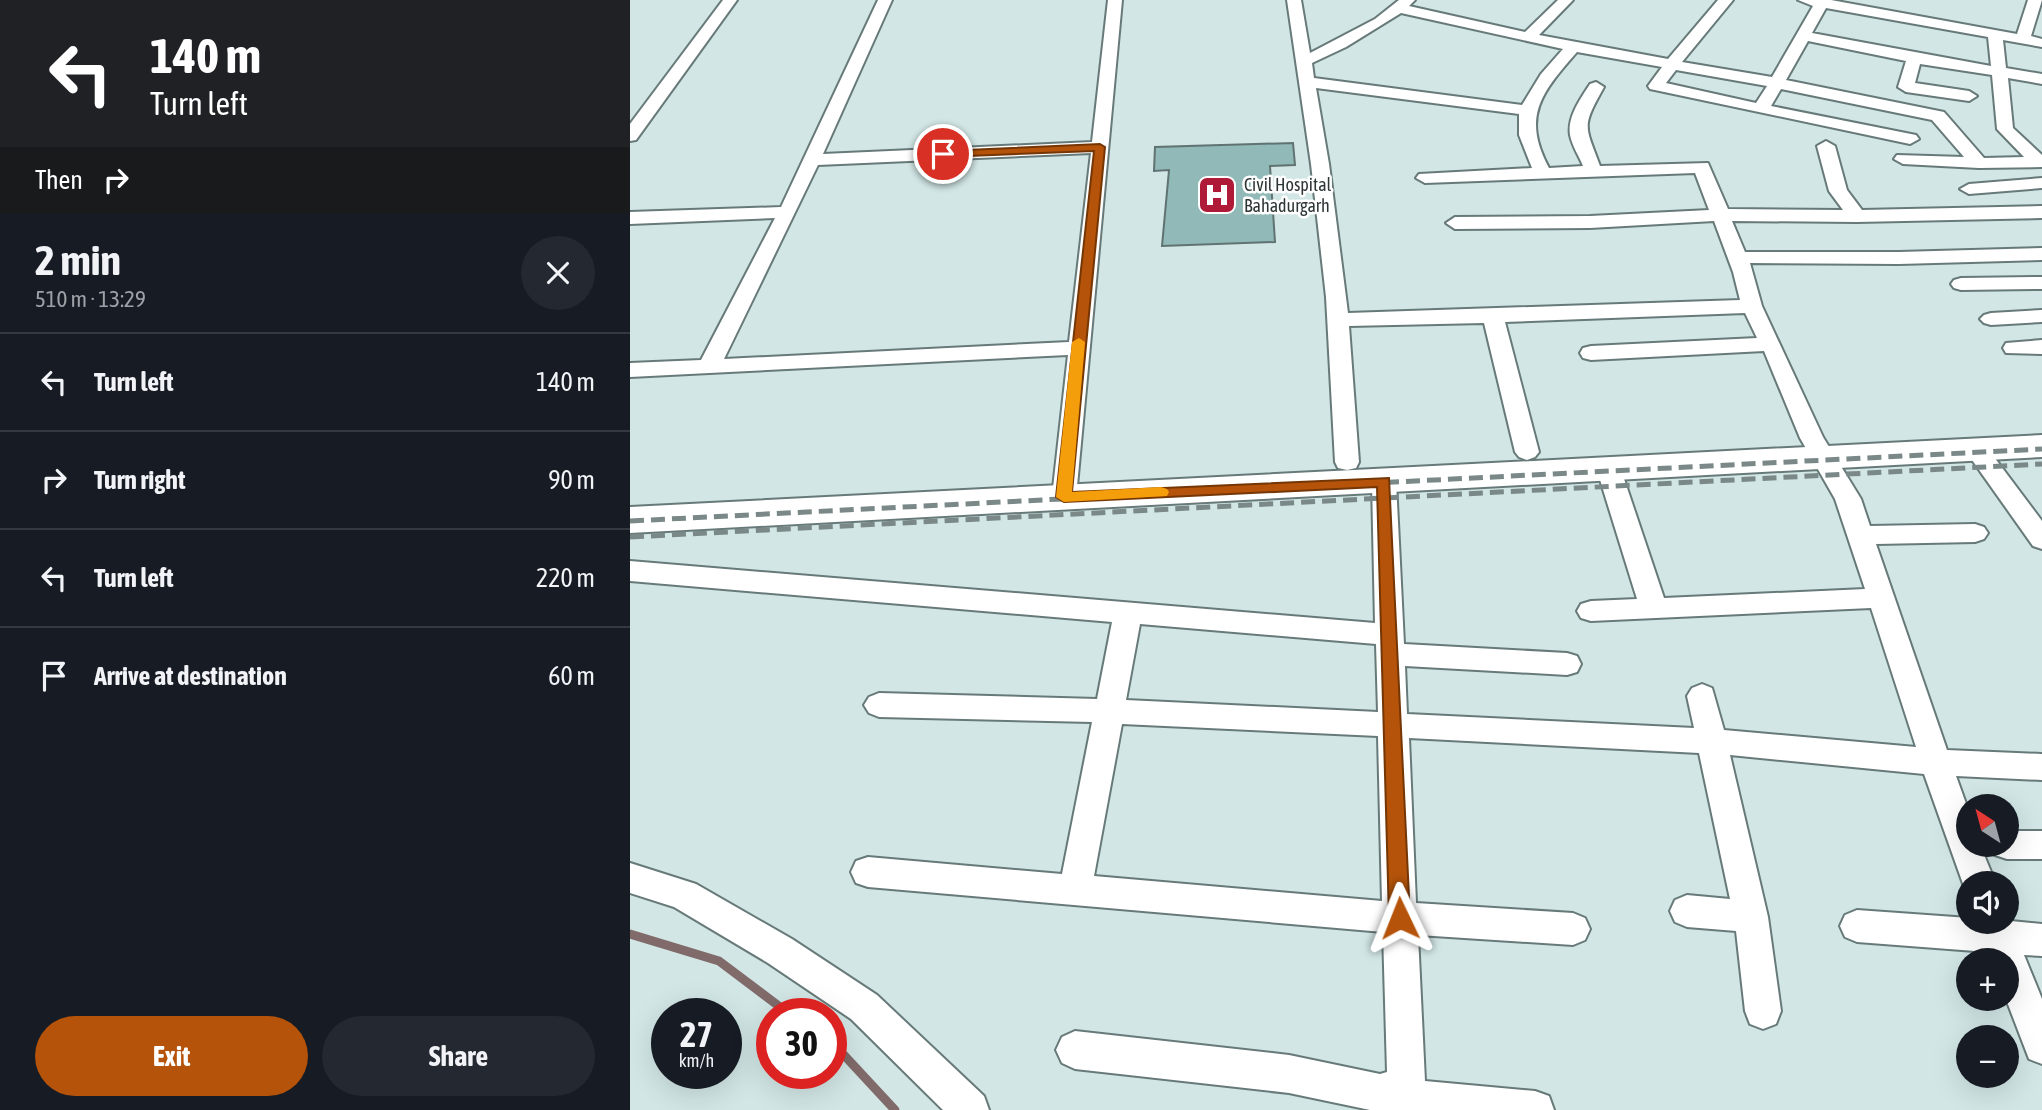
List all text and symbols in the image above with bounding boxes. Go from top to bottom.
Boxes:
text: 140 m [150,27,261,83]
icon: left [35,28,126,119]
text: Turn left [150,85,248,122]
pin [913,124,973,184]
icon: arrive [924,135,962,173]
icon: right [97,161,135,199]
text: Then [35,165,83,195]
hospital icon: Civil Hospital Bahadurgarh [1196,174,1238,216]
place label: Civil Hospital Bahadurgarh [1244,174,1332,216]
text: 2 min [35,236,121,284]
button: close [521,236,595,310]
text: 510 m · 13:29 [35,286,146,312]
icon: left [35,363,73,401]
text: Turn left [94,367,174,397]
text: 140 m [536,367,595,397]
icon: right [35,461,73,499]
text: Turn right [94,465,185,495]
text: 90 m [548,465,595,495]
icon: left [35,559,73,597]
text: Turn left [94,563,174,593]
text: 220 m [536,563,595,593]
icon: arrive [35,657,73,695]
text: Arrive at destination [94,661,287,691]
text: 60 m [548,661,595,691]
north arrow [1956,794,2020,858]
map controls [1956,794,2019,1088]
button: sound [1956,871,2019,934]
position arrow [1363,881,1437,955]
button: + [1956,948,2019,1011]
speed limit sign: 30 [756,998,847,1089]
text: 27 [680,1014,713,1054]
button: Exit [35,1016,308,1096]
button: Share [322,1016,595,1096]
button: − [1956,1025,2019,1088]
text: km/h [679,1050,714,1071]

